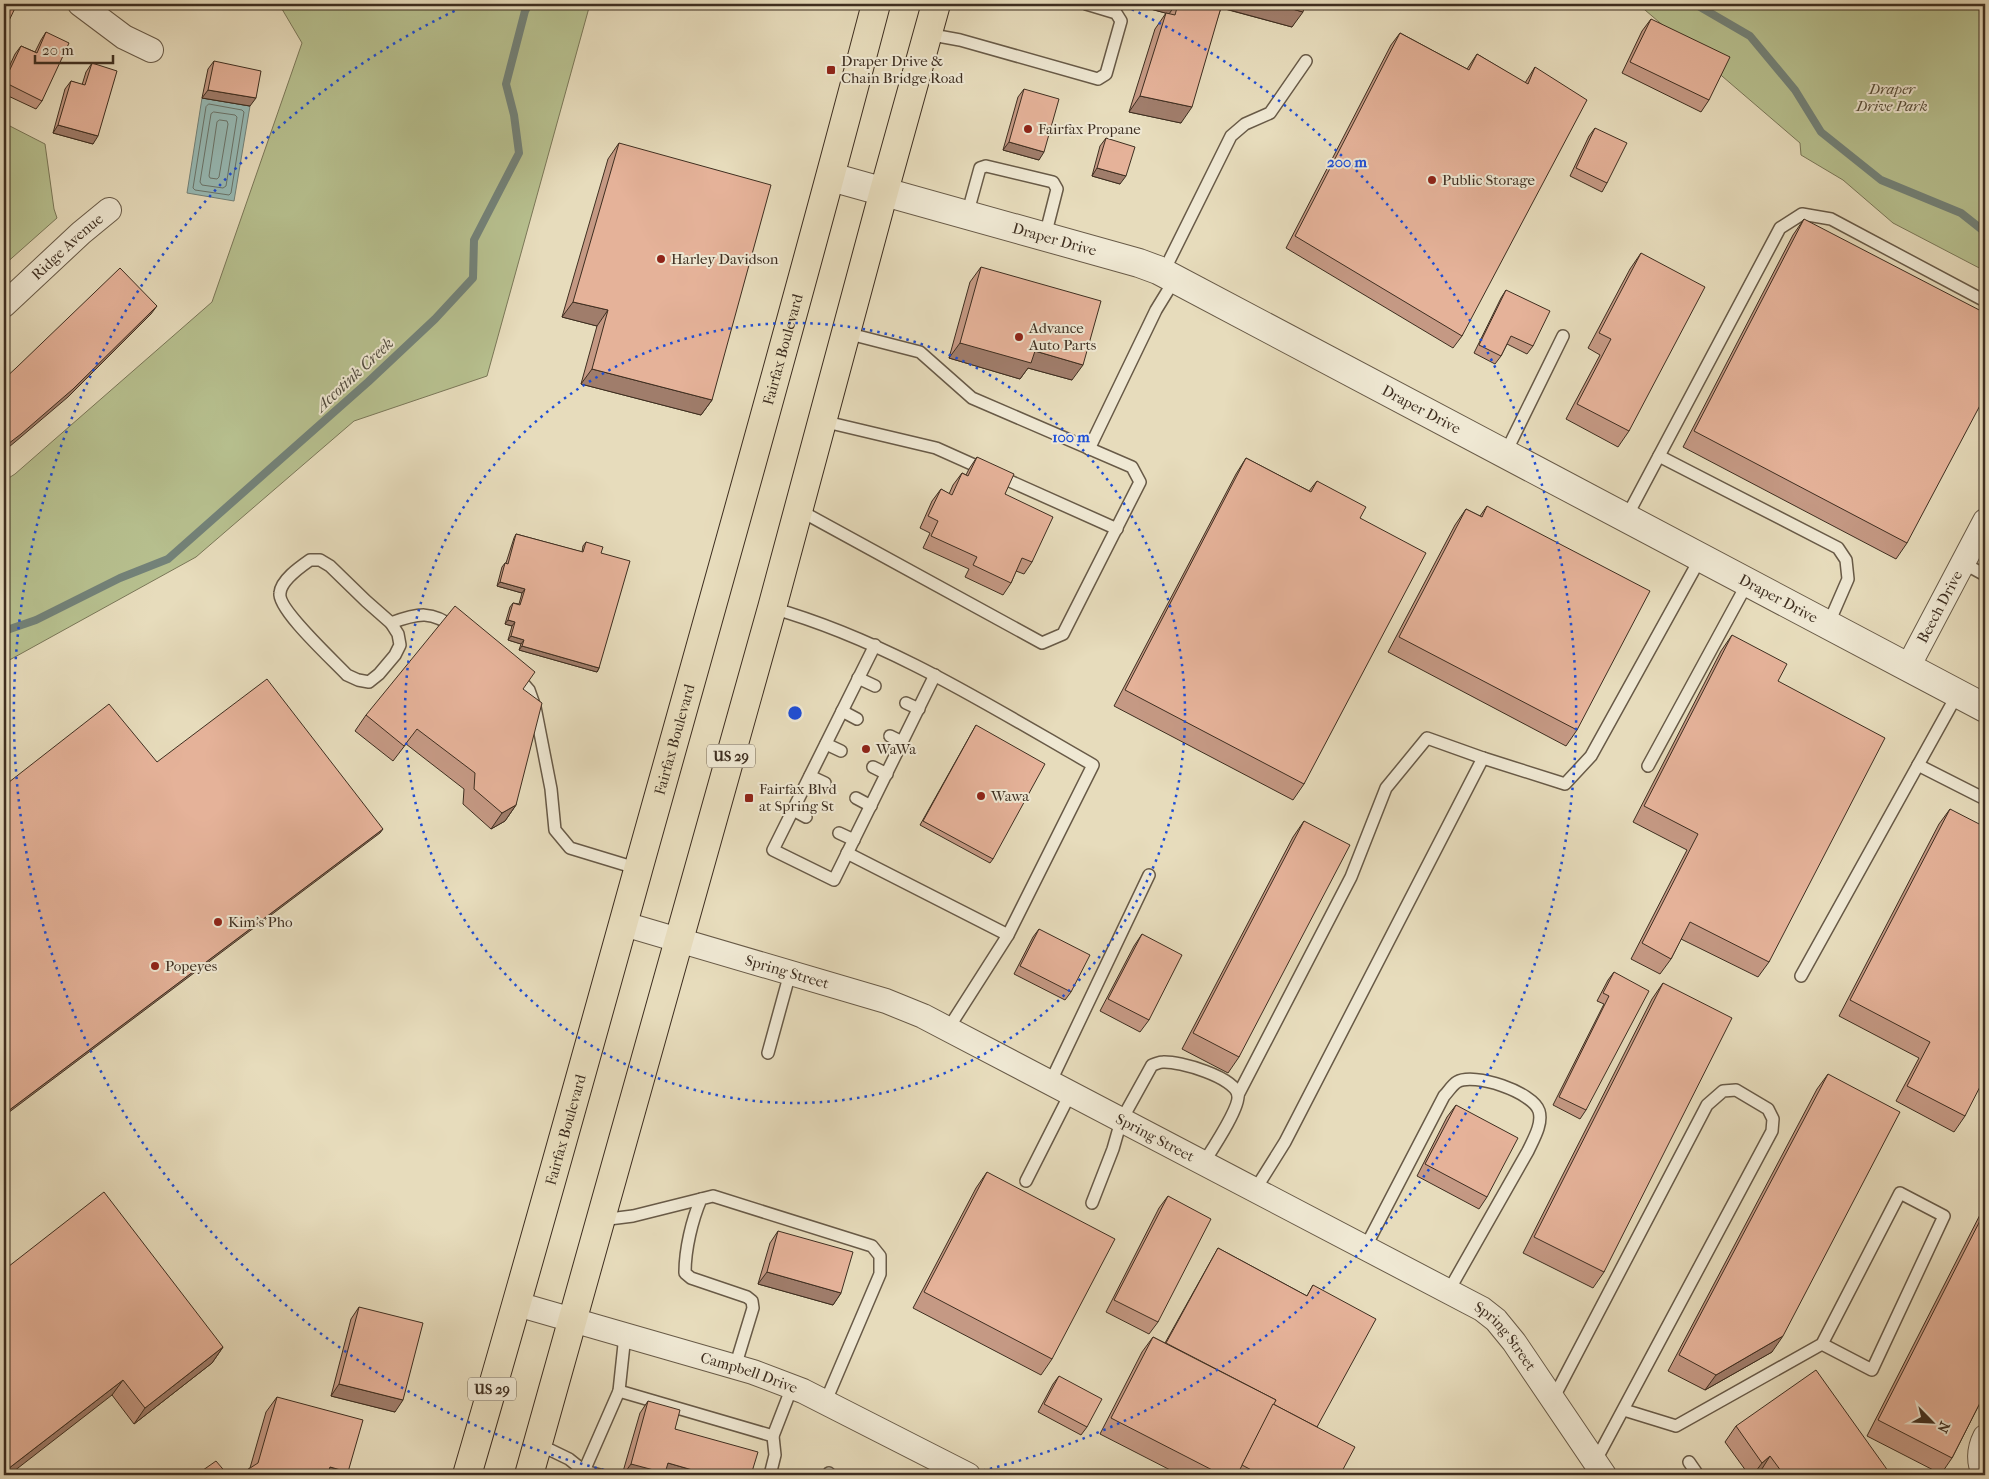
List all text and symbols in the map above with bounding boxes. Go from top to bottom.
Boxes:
scale bar [35,32,112,64]
text: 20 m [42,41,74,59]
place label: Draper Drive & Chain Bridge Road [841,52,964,87]
marker: Draper Drive & Chain Bridge Road [825,64,837,76]
park label: Draper Drive Park [1855,80,1928,115]
place label: Fairfax Propane [1038,120,1141,138]
marker: Fairfax Propane [1022,123,1034,135]
text: 200 m [1327,153,1367,171]
place label: Public Storage [1442,171,1535,189]
marker: Public Storage [1426,174,1438,186]
street label: Ridge Avenue [28,209,107,284]
street label: Draper Drive [1010,219,1099,260]
place label: Harley Davidson [671,250,779,268]
marker: Harley Davidson [655,253,667,265]
street label: Fairfax Boulevard [759,291,807,407]
place label: Advance Auto Parts [1028,319,1097,354]
marker: Advance Auto Parts [1013,331,1025,343]
water label: Accotink Creek [310,334,397,417]
street label: Draper Drive [1379,381,1464,438]
text: 100 m [1052,428,1090,446]
street label: Beech Drive [1913,567,1966,646]
street label: Draper Drive [1736,570,1821,627]
street label: Fairfax Boulevard [650,681,699,797]
centre of rings [786,704,804,722]
place label: WaWa [875,740,917,758]
marker: WaWa [860,743,872,755]
road number: US 29 [707,744,755,768]
place label: Fairfax Blvd at Spring St [759,780,838,815]
place label: Wawa [990,787,1030,805]
marker: Wawa [975,790,987,802]
marker: Fairfax Blvd at Spring St [743,792,755,804]
place label: Kim's Pho [228,913,293,931]
marker: Kim's Pho [212,916,224,928]
street label: Spring Street [743,951,832,993]
place label: Popeyes [165,957,218,975]
marker: Popeyes [149,960,161,972]
street label: Fairfax Boulevard [542,1072,590,1187]
street label: Spring Street [1113,1110,1198,1166]
street label: Spring Street [1471,1298,1540,1375]
street label: Campbell Drive [698,1348,801,1397]
road number: US 29 [468,1378,516,1400]
north arrow [1906,1396,1956,1446]
text: N [1933,1419,1953,1436]

